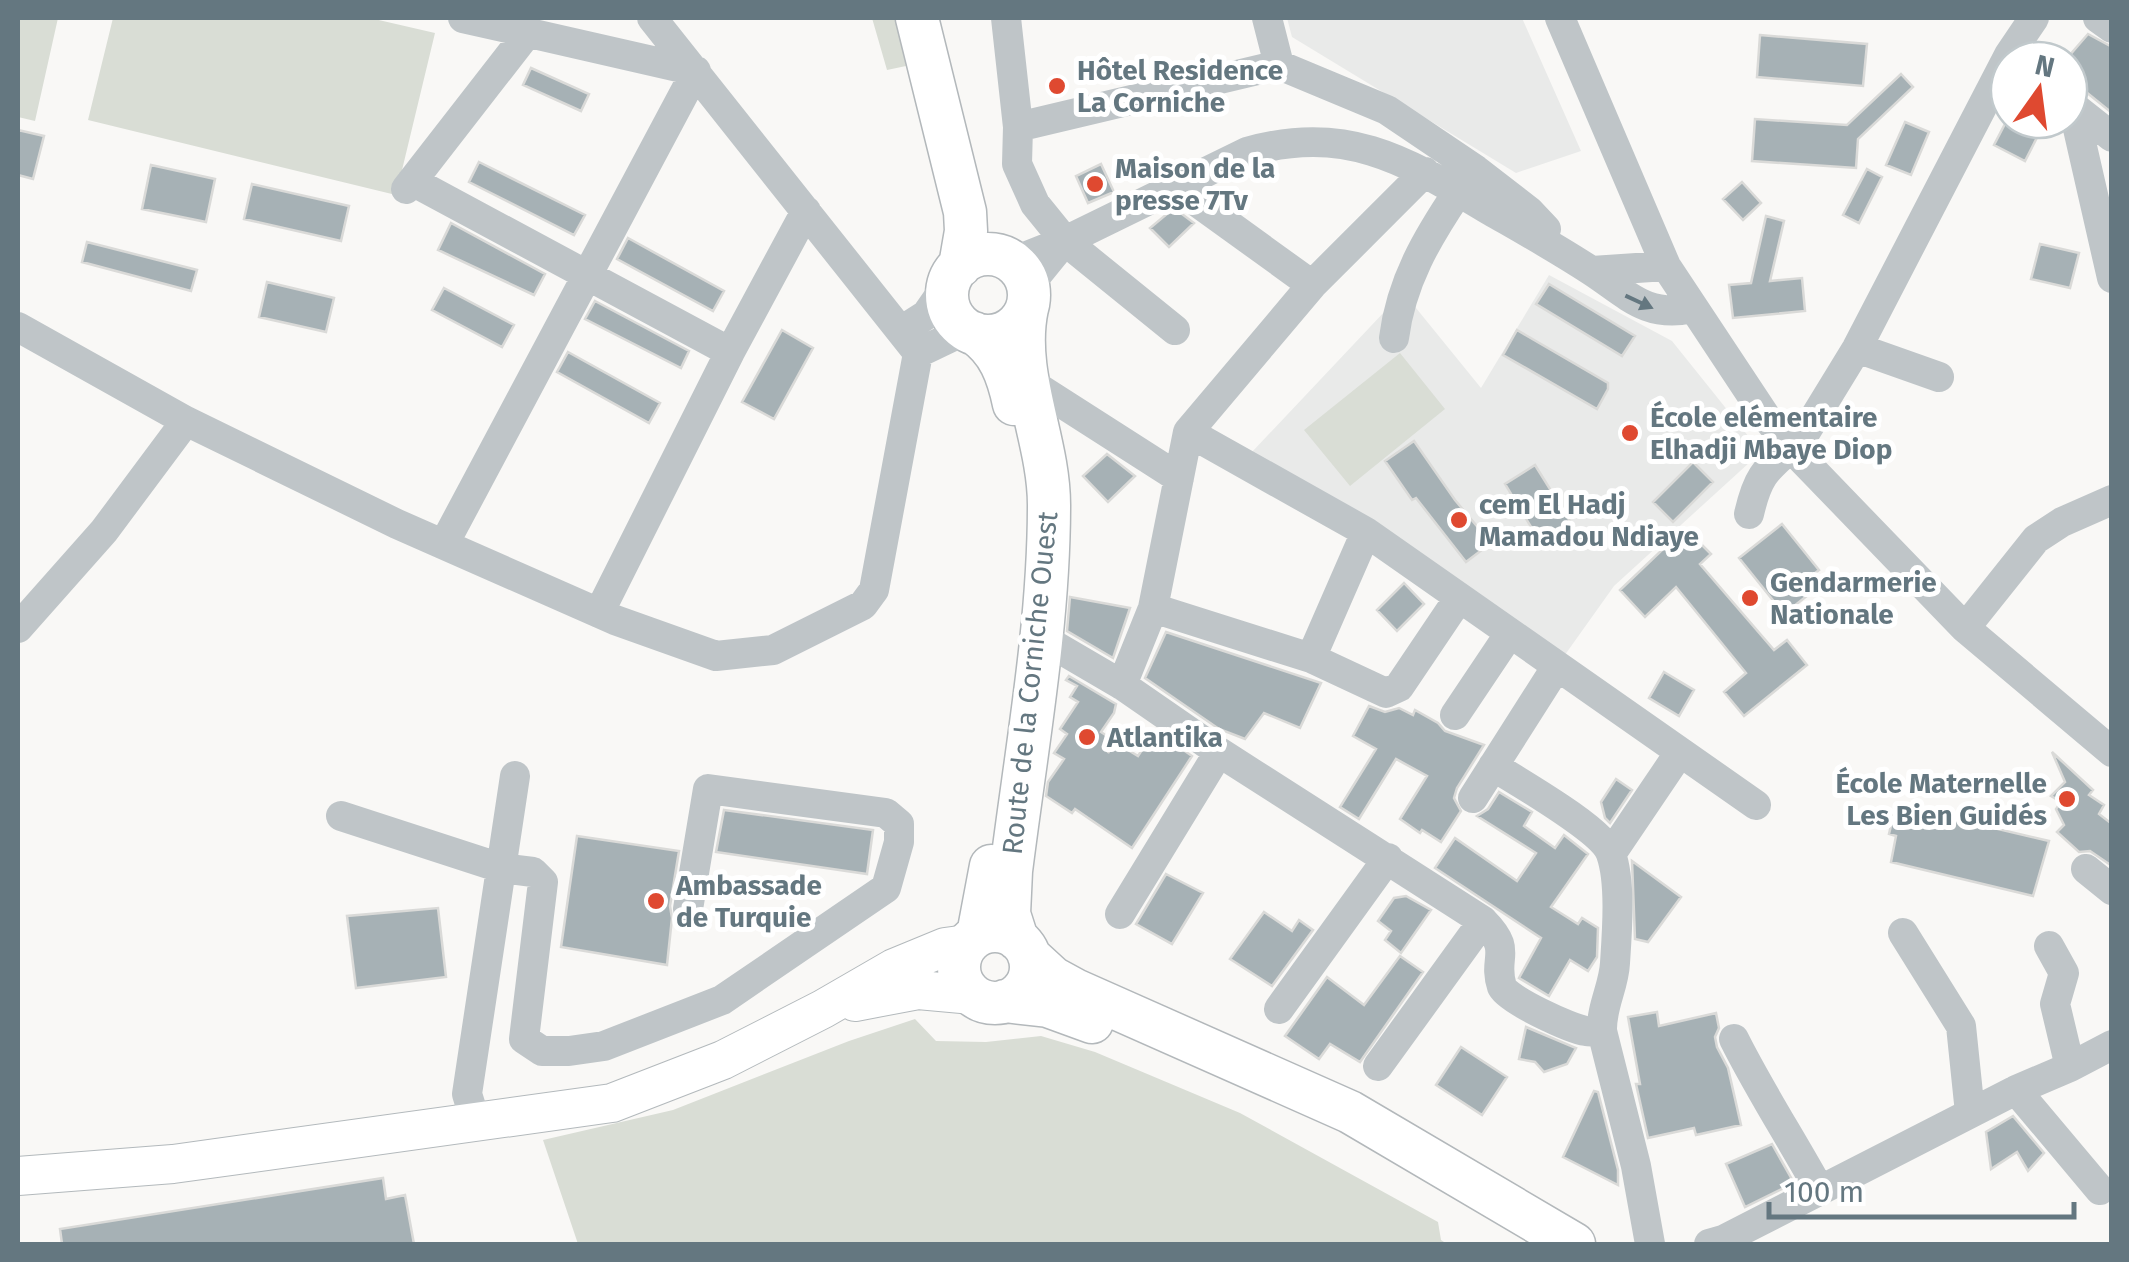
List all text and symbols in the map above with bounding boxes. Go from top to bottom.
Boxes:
north arrow [1989,40,2089,140]
text: N [2032,48,2058,84]
place label: Hôtel Residence La Corniche [1077,54,1283,119]
marker: Hôtel Residence La Corniche [1046,75,1068,97]
place label: Maison de la presse 7Tv [1115,152,1275,217]
marker: Maison de la presse 7Tv [1084,173,1106,195]
one-way arrow [1625,293,1654,310]
place label: École elémentaire Elhadji Mbaye Diop [1650,400,1892,466]
marker: École elémentaire Elhadji Mbaye Diop [1619,422,1641,444]
place label: cem El Hadj Mamadou Ndiaye [1479,488,1699,553]
street label: Route de la Corniche Ouest [996,509,1065,856]
marker: cem El Hadj Mamadou Ndiaye [1448,509,1470,531]
place label: Gendarmerie Nationale [1770,566,1937,631]
marker: Gendarmerie Nationale [1739,587,1761,609]
place label: Atlantika [1106,721,1223,754]
marker: Atlantika [1076,726,1098,748]
place label: École Maternelle Les Bien Guidés [1835,766,2047,832]
marker: École Maternelle Les Bien Guidés [2056,788,2078,810]
place label: Ambassade de Turquie [675,869,822,934]
marker: Ambassade de Turquie [645,890,667,912]
scale bar [1769,1157,2074,1219]
text: 100 m [1784,1174,1864,1210]

